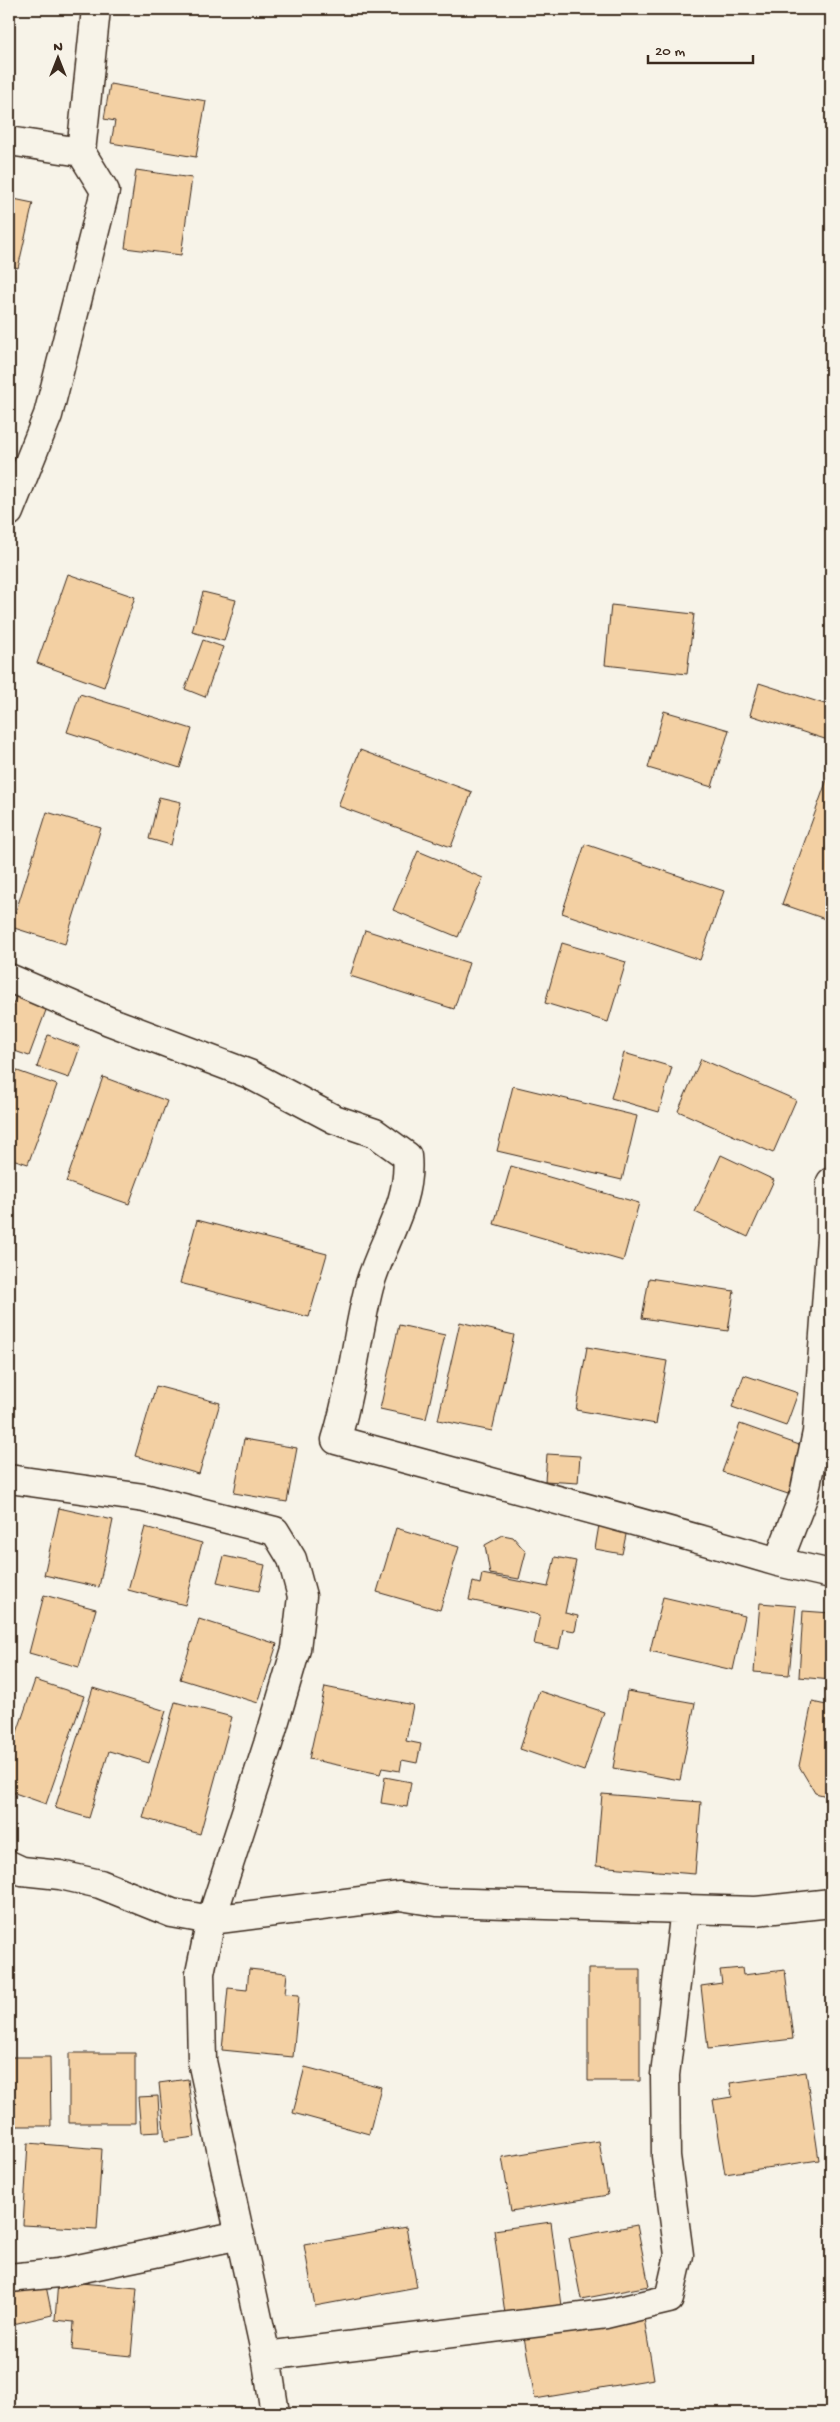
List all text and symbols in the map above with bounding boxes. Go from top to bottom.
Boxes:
north arrow [32,32,82,82]
scale bar [648,32,752,64]
text: N [53,39,63,56]
text: 20 m [655,43,685,61]

